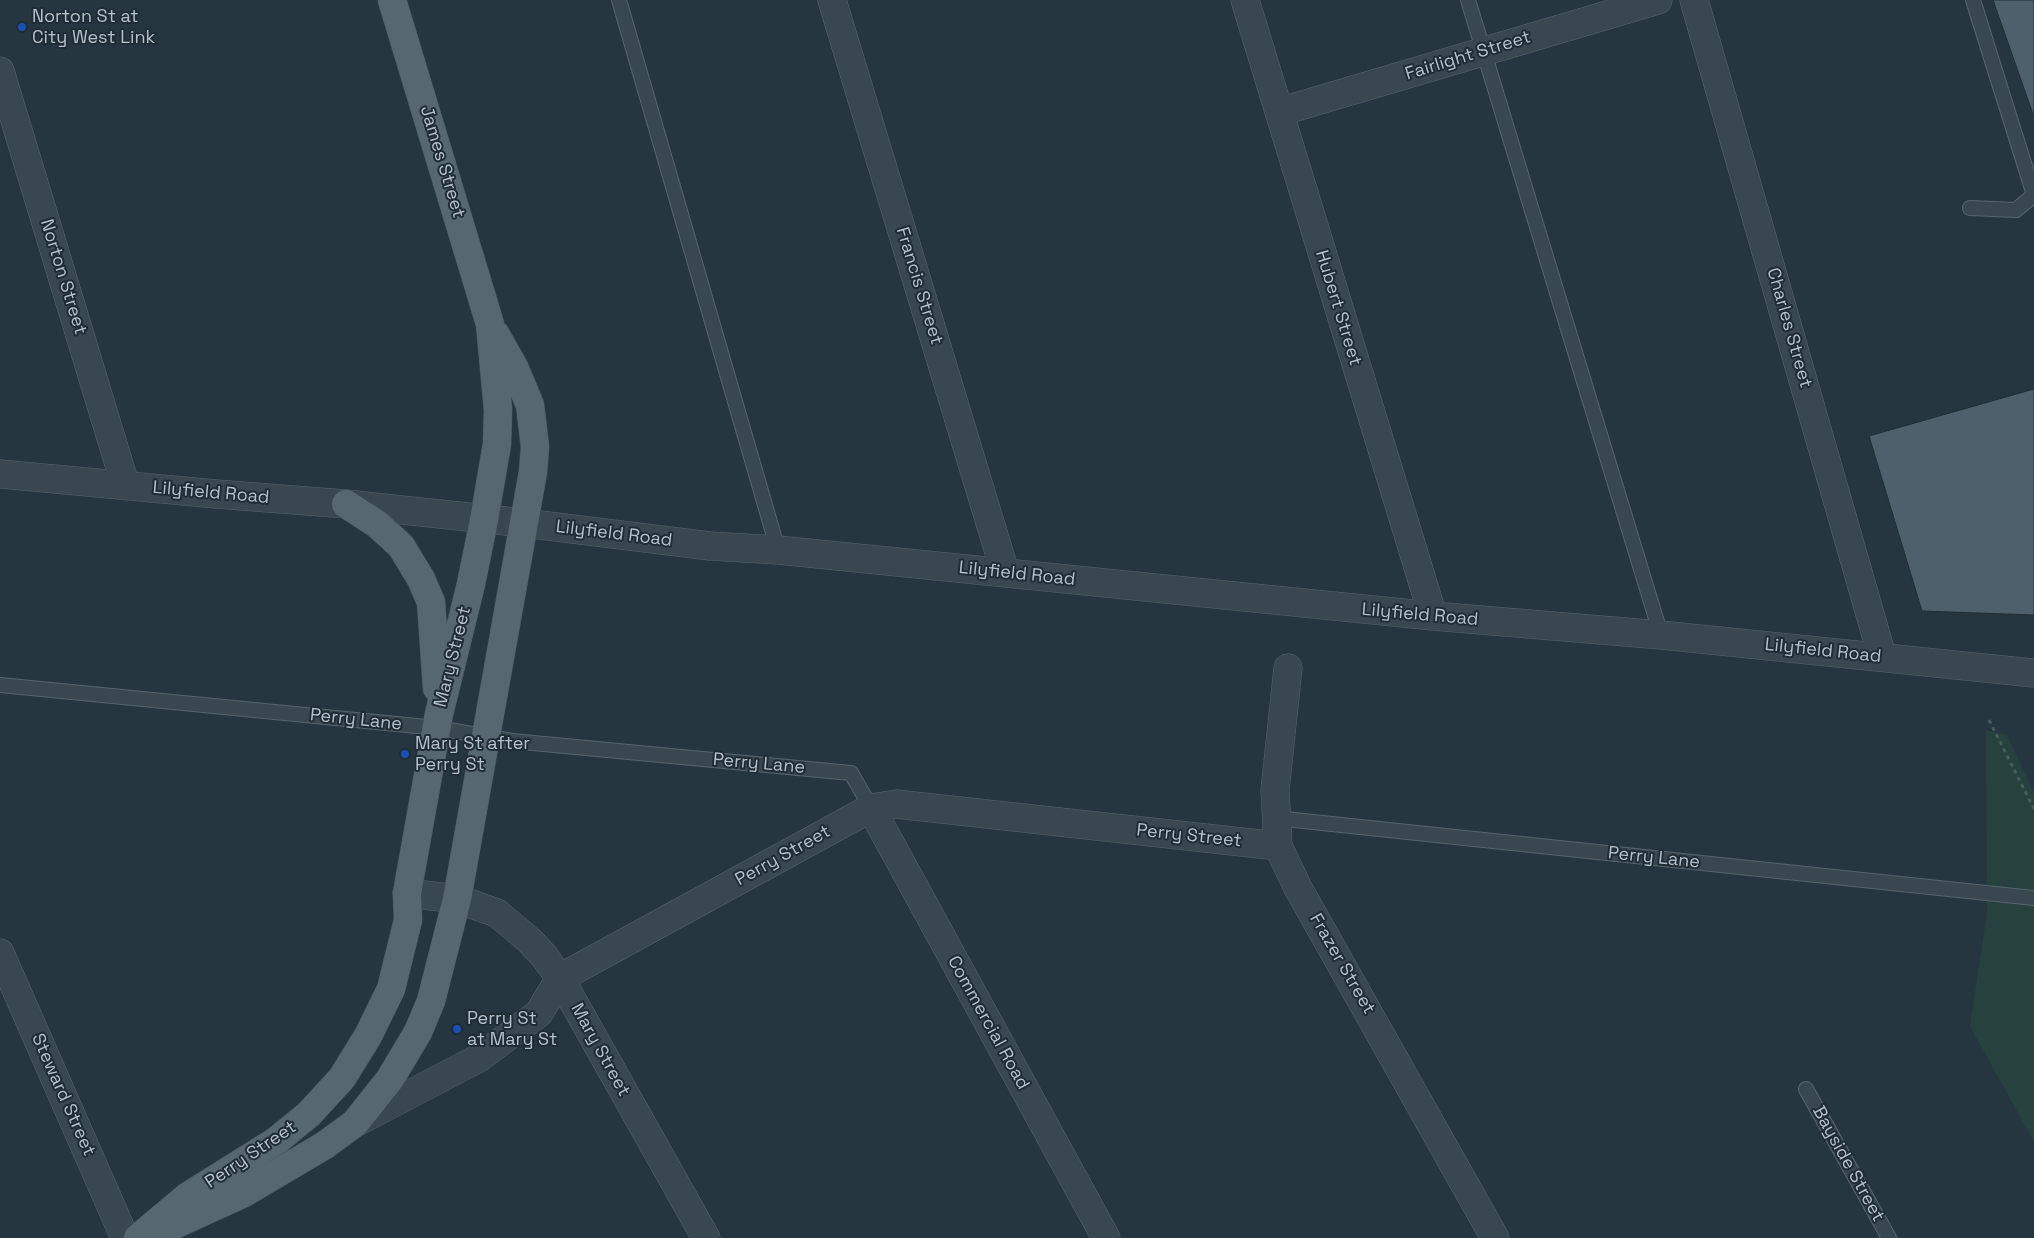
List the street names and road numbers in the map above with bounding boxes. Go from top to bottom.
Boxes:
street label: Fairlight Street [1403,27,1533,85]
street label: James Street [415,103,469,221]
street label: Norton Street [35,217,91,337]
street label: Francis Street [891,225,947,347]
street label: Hubert Street [1310,248,1366,368]
street label: Charles Street [1762,265,1816,391]
street label: Lilyfield Road [152,477,270,509]
street label: Lilyfield Road [555,516,673,552]
street label: Lilyfield Road [958,557,1076,591]
street label: Lilyfield Road [1361,599,1479,631]
street label: Mary Street [430,604,476,710]
street label: Lilyfield Road [1764,634,1882,668]
street label: Perry Lane [309,704,403,736]
street label: Perry Lane [712,749,806,779]
street label: Perry Street [1135,820,1243,852]
street label: Perry Street [732,821,834,891]
street label: Perry Lane [1607,842,1701,874]
street label: Frazer Street [1304,910,1380,1018]
street label: Commercial Road [942,952,1034,1094]
street label: Mary Street [565,1000,635,1100]
street label: Steward Street [26,1030,100,1160]
street label: Bayside Street [1807,1102,1889,1226]
street label: Perry Street [201,1117,301,1193]

